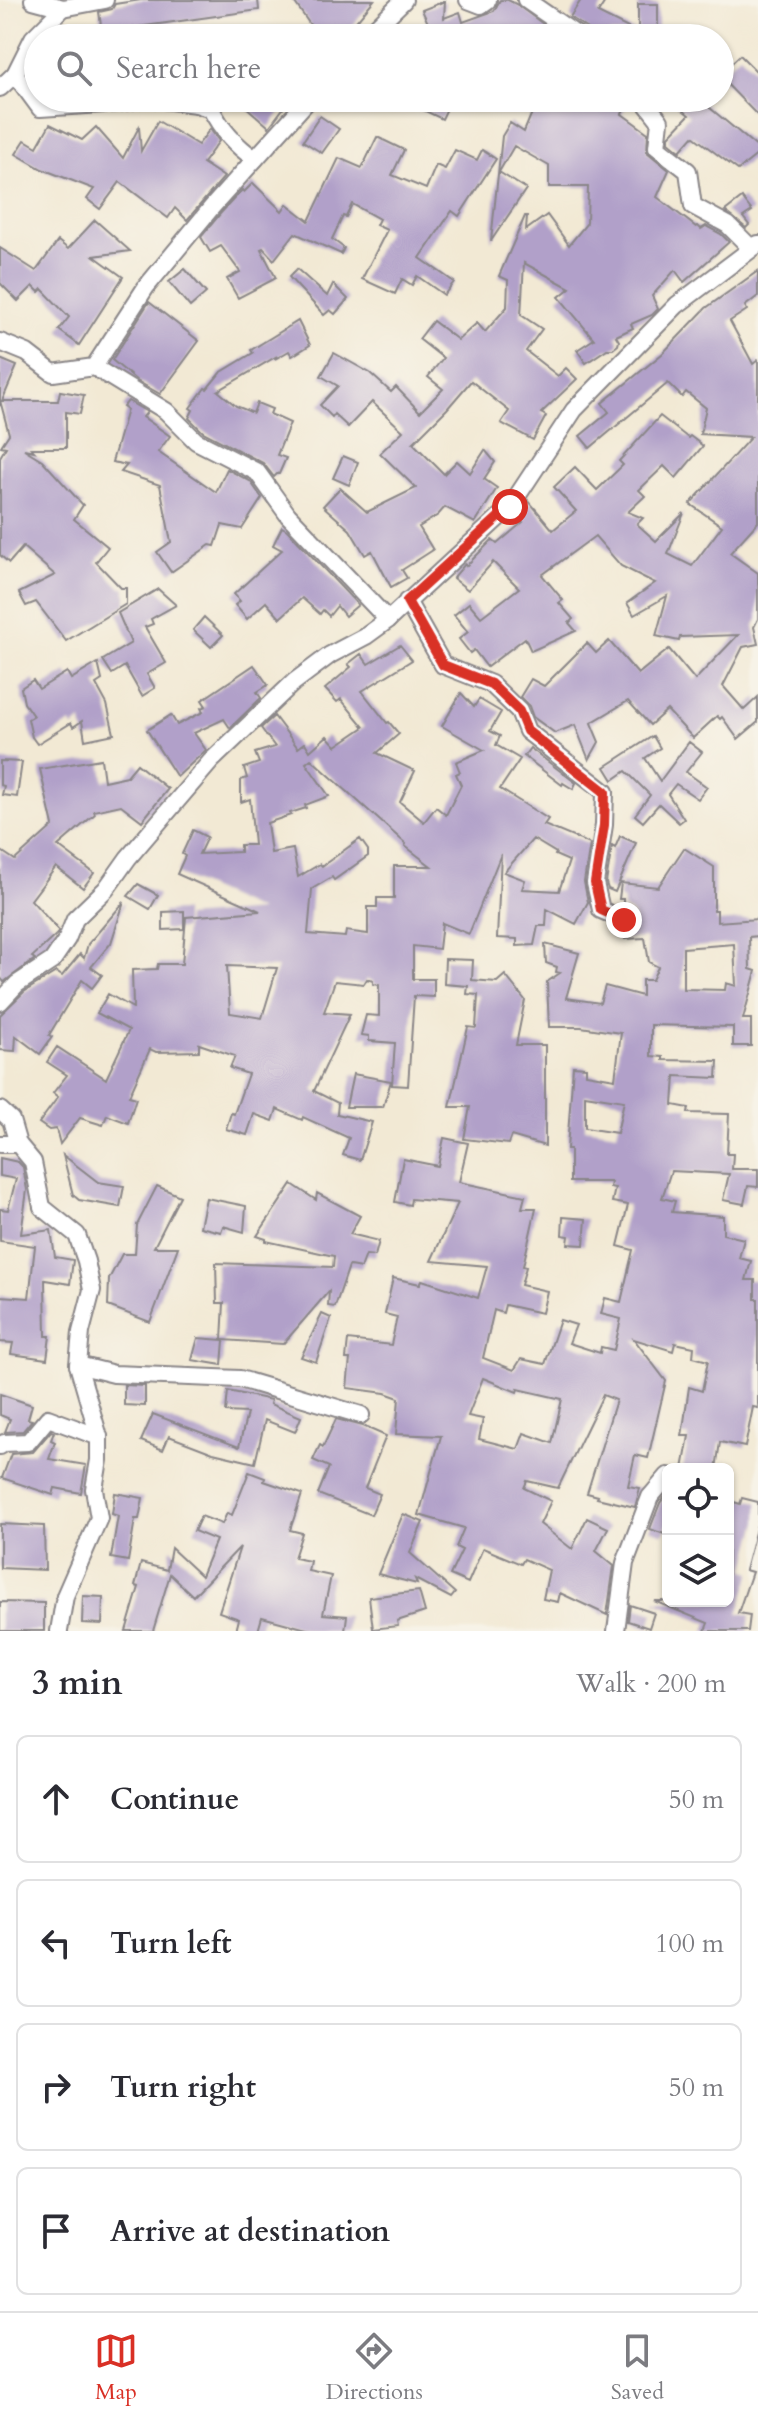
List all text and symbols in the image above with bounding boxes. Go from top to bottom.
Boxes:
search box [24,24,734,112]
icon: search [52,46,96,90]
text: Search here [116,48,261,89]
route start [492,489,528,525]
route end [606,902,642,938]
map controls [662,1463,734,1607]
button: locate [662,1463,734,1535]
button: layers [662,1535,734,1607]
text: 3 min [32,1660,123,1706]
text: Walk · 200 m [576,1666,726,1701]
icon: ahead [34,1777,78,1821]
text: Continue [110,1779,239,1820]
text: 50 m [668,1782,724,1817]
icon: left [34,1921,78,1965]
text: Turn left [110,1923,232,1964]
text: 100 m [655,1926,724,1961]
icon: right [34,2065,78,2109]
text: Turn right [110,2067,256,2108]
text: 50 m [668,2070,724,2105]
icon: arrive [34,2209,78,2253]
text: Arrive at destination [110,2211,390,2252]
tab: Map [94,2329,138,2407]
tab: Directions [326,2329,423,2407]
tab: Saved [611,2329,664,2407]

